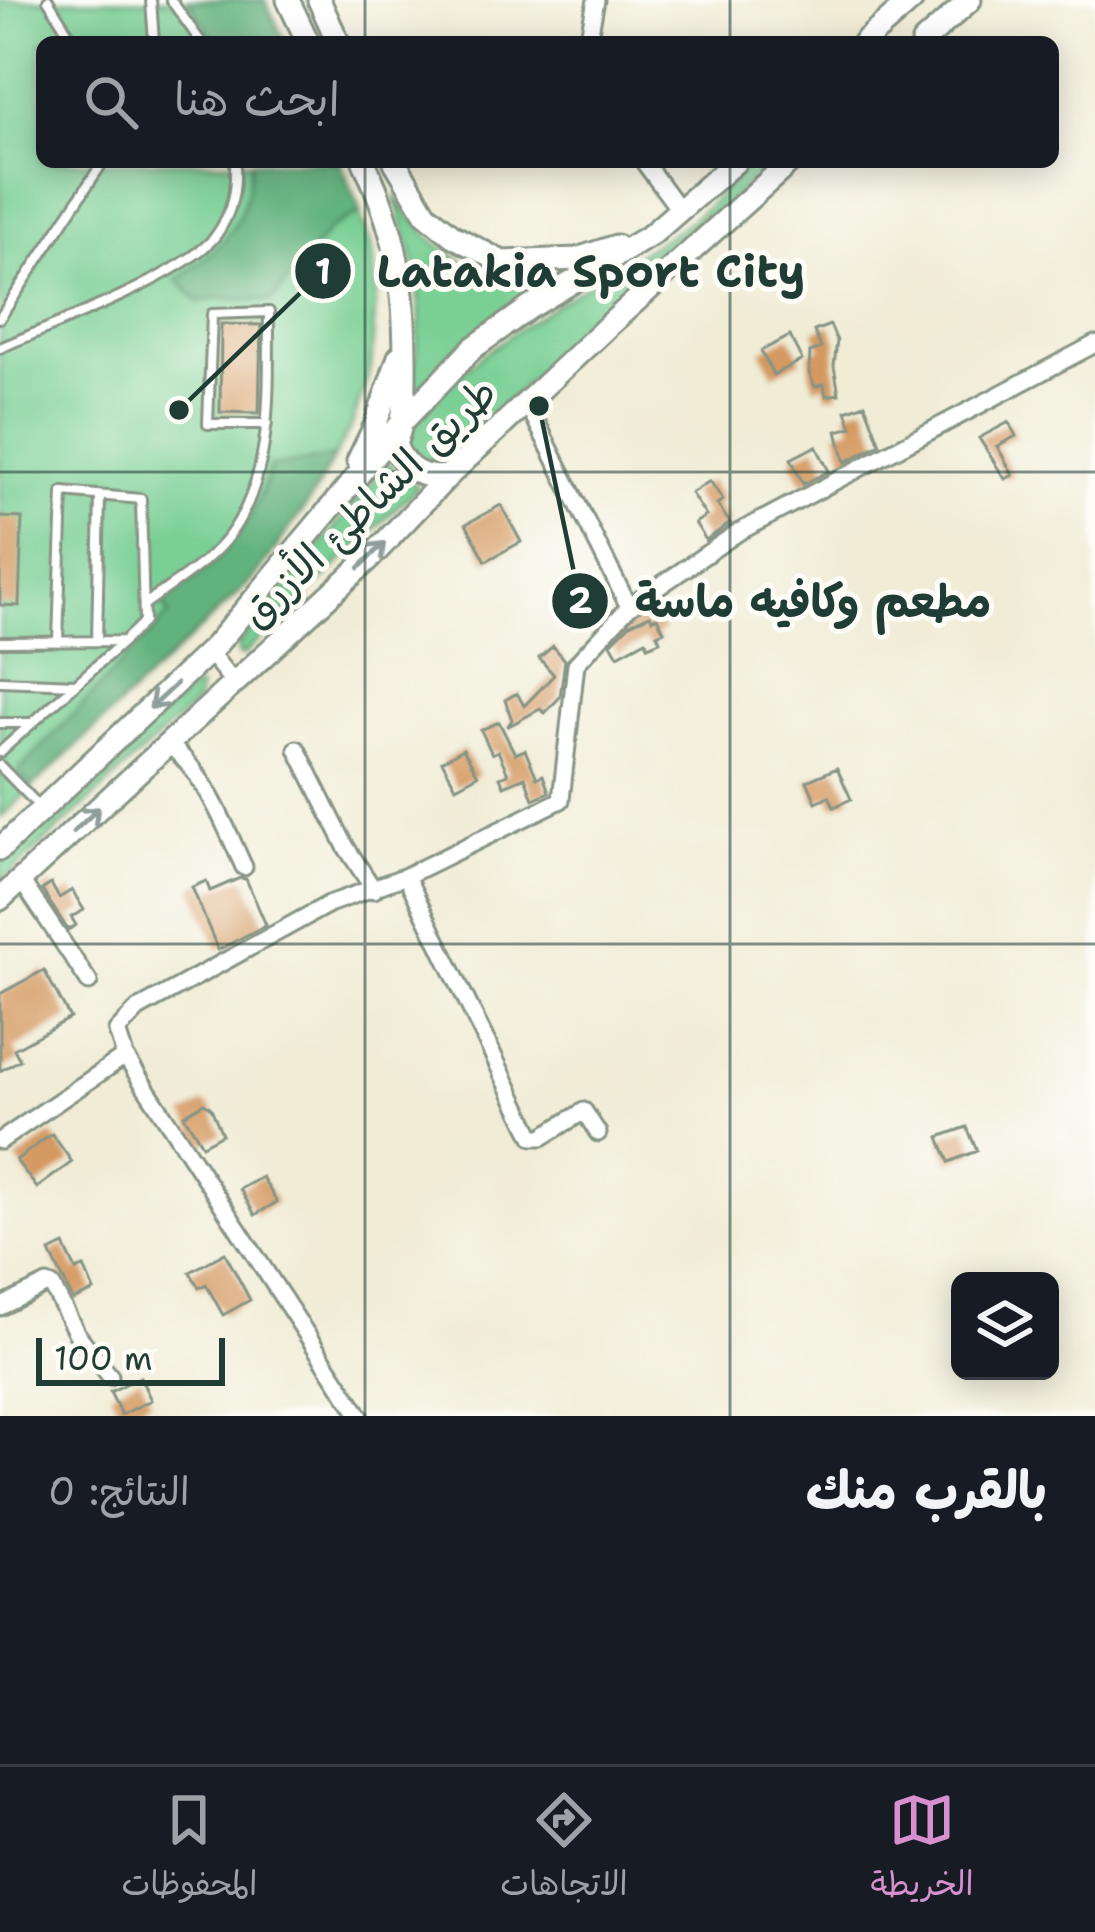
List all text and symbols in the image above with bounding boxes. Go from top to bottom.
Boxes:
search box [36,36,1059,168]
icon: search [78,69,144,135]
text: ابحث هنا [174,69,340,129]
callout: Latakia Sport City [293,230,830,311]
text: Latakia Sport City [377,241,805,301]
text: 1 [315,247,331,296]
street label: طريق الشاطئ الأزرق [227,365,509,639]
one-way arrow [357,541,386,570]
callout: مطعم وكافيه ماسة [550,560,1015,641]
text: مطعم وكافيه ماسة [635,571,991,635]
text: 2 [567,576,593,625]
one-way arrow [148,681,178,709]
one-way arrow [70,806,100,835]
map controls [951,1272,1059,1380]
button: layers [951,1272,1059,1380]
scale bar [36,1332,225,1385]
text: 100 m [54,1336,153,1381]
text: بالقرب منك [806,1456,1047,1524]
text: النتائج: 0 [48,1465,190,1517]
tab: المحفوظات [121,1787,257,1913]
tab: الاتجاهات [500,1787,628,1913]
tab: الخريطة [871,1787,974,1913]

